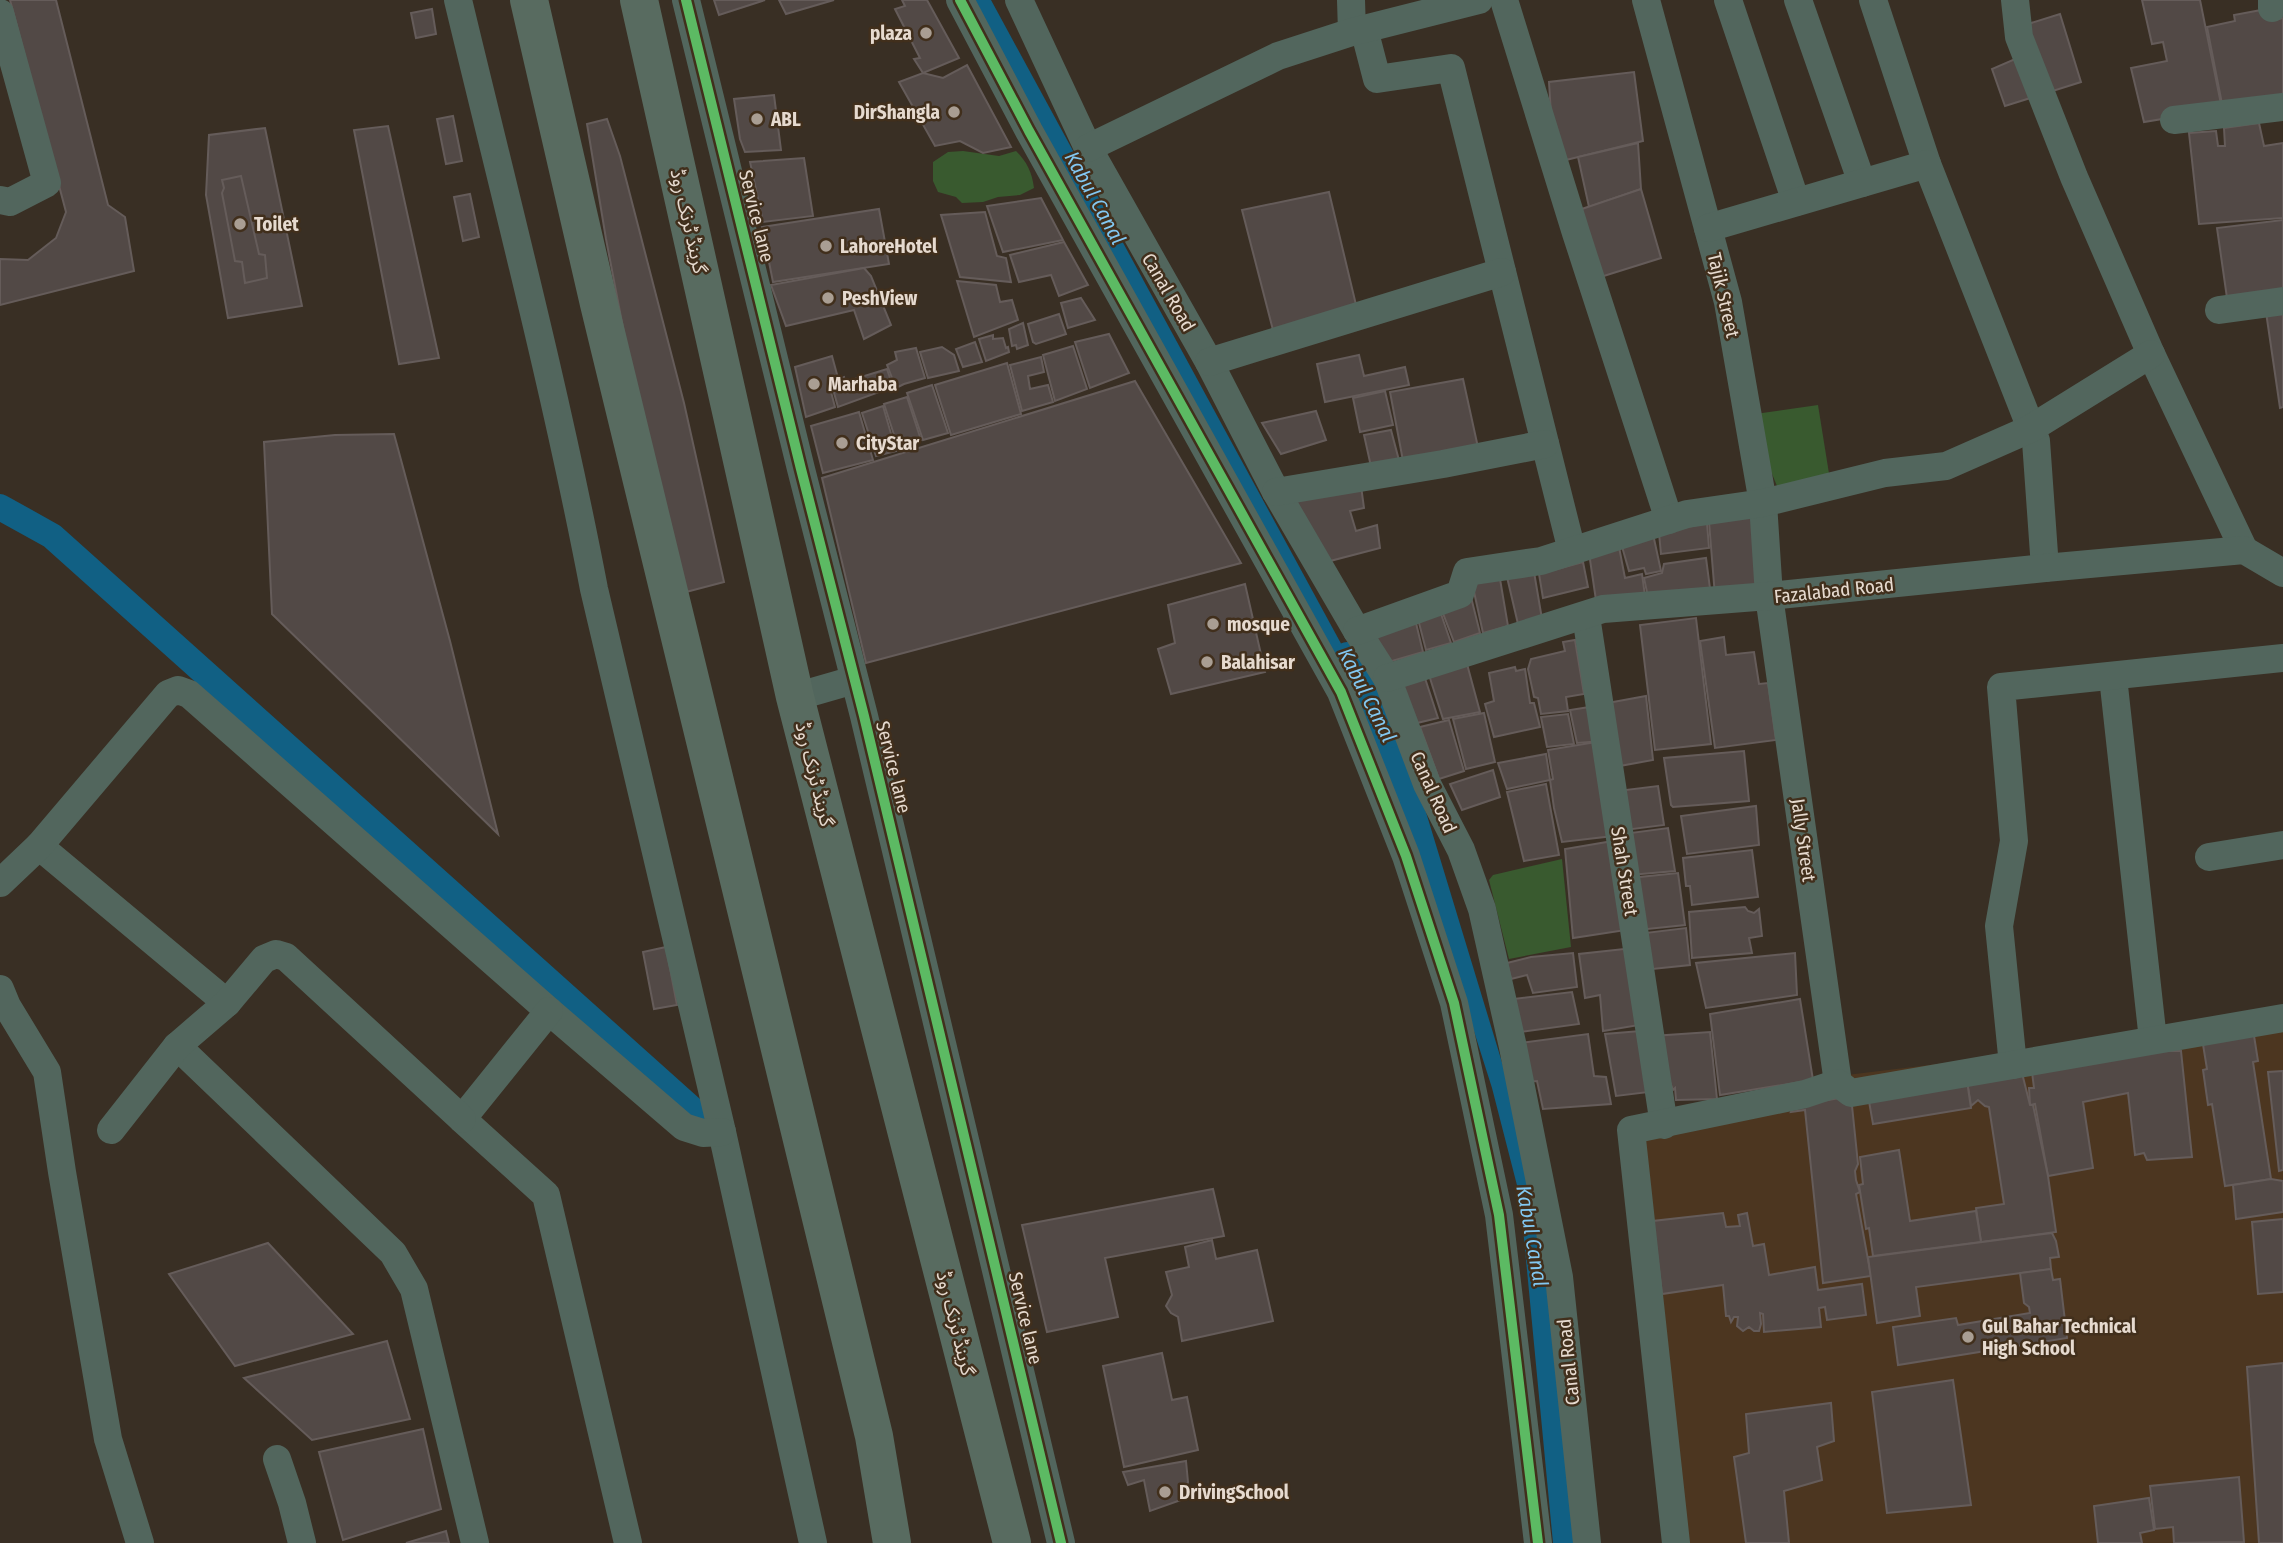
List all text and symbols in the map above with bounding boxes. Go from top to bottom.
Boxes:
place label: plaza [870,22,912,45]
marker: plaza [918,25,934,41]
place label: DirShangla [854,101,940,124]
marker: DirShangla [946,104,962,120]
place label: ABL [770,108,801,131]
marker: ABL [749,111,765,127]
water label: Kabul Canal [1059,147,1131,249]
street label: گرینڈ ٹرنک روڈ [665,166,712,277]
street label: Service lane [734,168,779,264]
place label: Toilet [254,213,299,236]
marker: Toilet [232,216,248,232]
place label: LahoreHotel [840,235,938,258]
marker: LahoreHotel [818,238,834,254]
street label: Canal Road [1137,249,1200,336]
street label: Tajik Street [1703,250,1745,341]
place label: PeshView [842,287,917,310]
marker: PeshView [820,290,836,306]
place label: Marhaba [828,373,897,396]
marker: Marhaba [806,376,822,392]
place label: CityStar [856,432,920,455]
marker: CityStar [834,435,850,451]
street label: Fazalabad Road [1773,573,1895,608]
place label: mosque [1227,613,1290,636]
marker: mosque [1205,616,1221,632]
water label: Kabul Canal [1332,643,1402,747]
place label: Balahisar [1221,651,1296,674]
marker: Balahisar [1199,654,1215,670]
street label: Service lane [871,719,916,815]
street label: گرینڈ ٹرنک روڈ [790,720,839,830]
street label: Canal Road [1405,748,1462,837]
street label: Jally Street [1786,797,1821,884]
street label: Shah Street [1606,825,1643,918]
water label: Kabul Canal [1510,1183,1554,1289]
street label: گرینڈ ٹرنک روڈ [931,1269,980,1379]
street label: Service lane [1004,1270,1047,1366]
place label: Gul Bahar Technical High School [1982,1315,2137,1360]
street label: Canal Road [1553,1318,1584,1406]
marker: Gul Bahar Technical High School [1960,1329,1976,1345]
place label: DrivingSchool [1179,1481,1290,1504]
marker: DrivingSchool [1157,1484,1173,1500]

